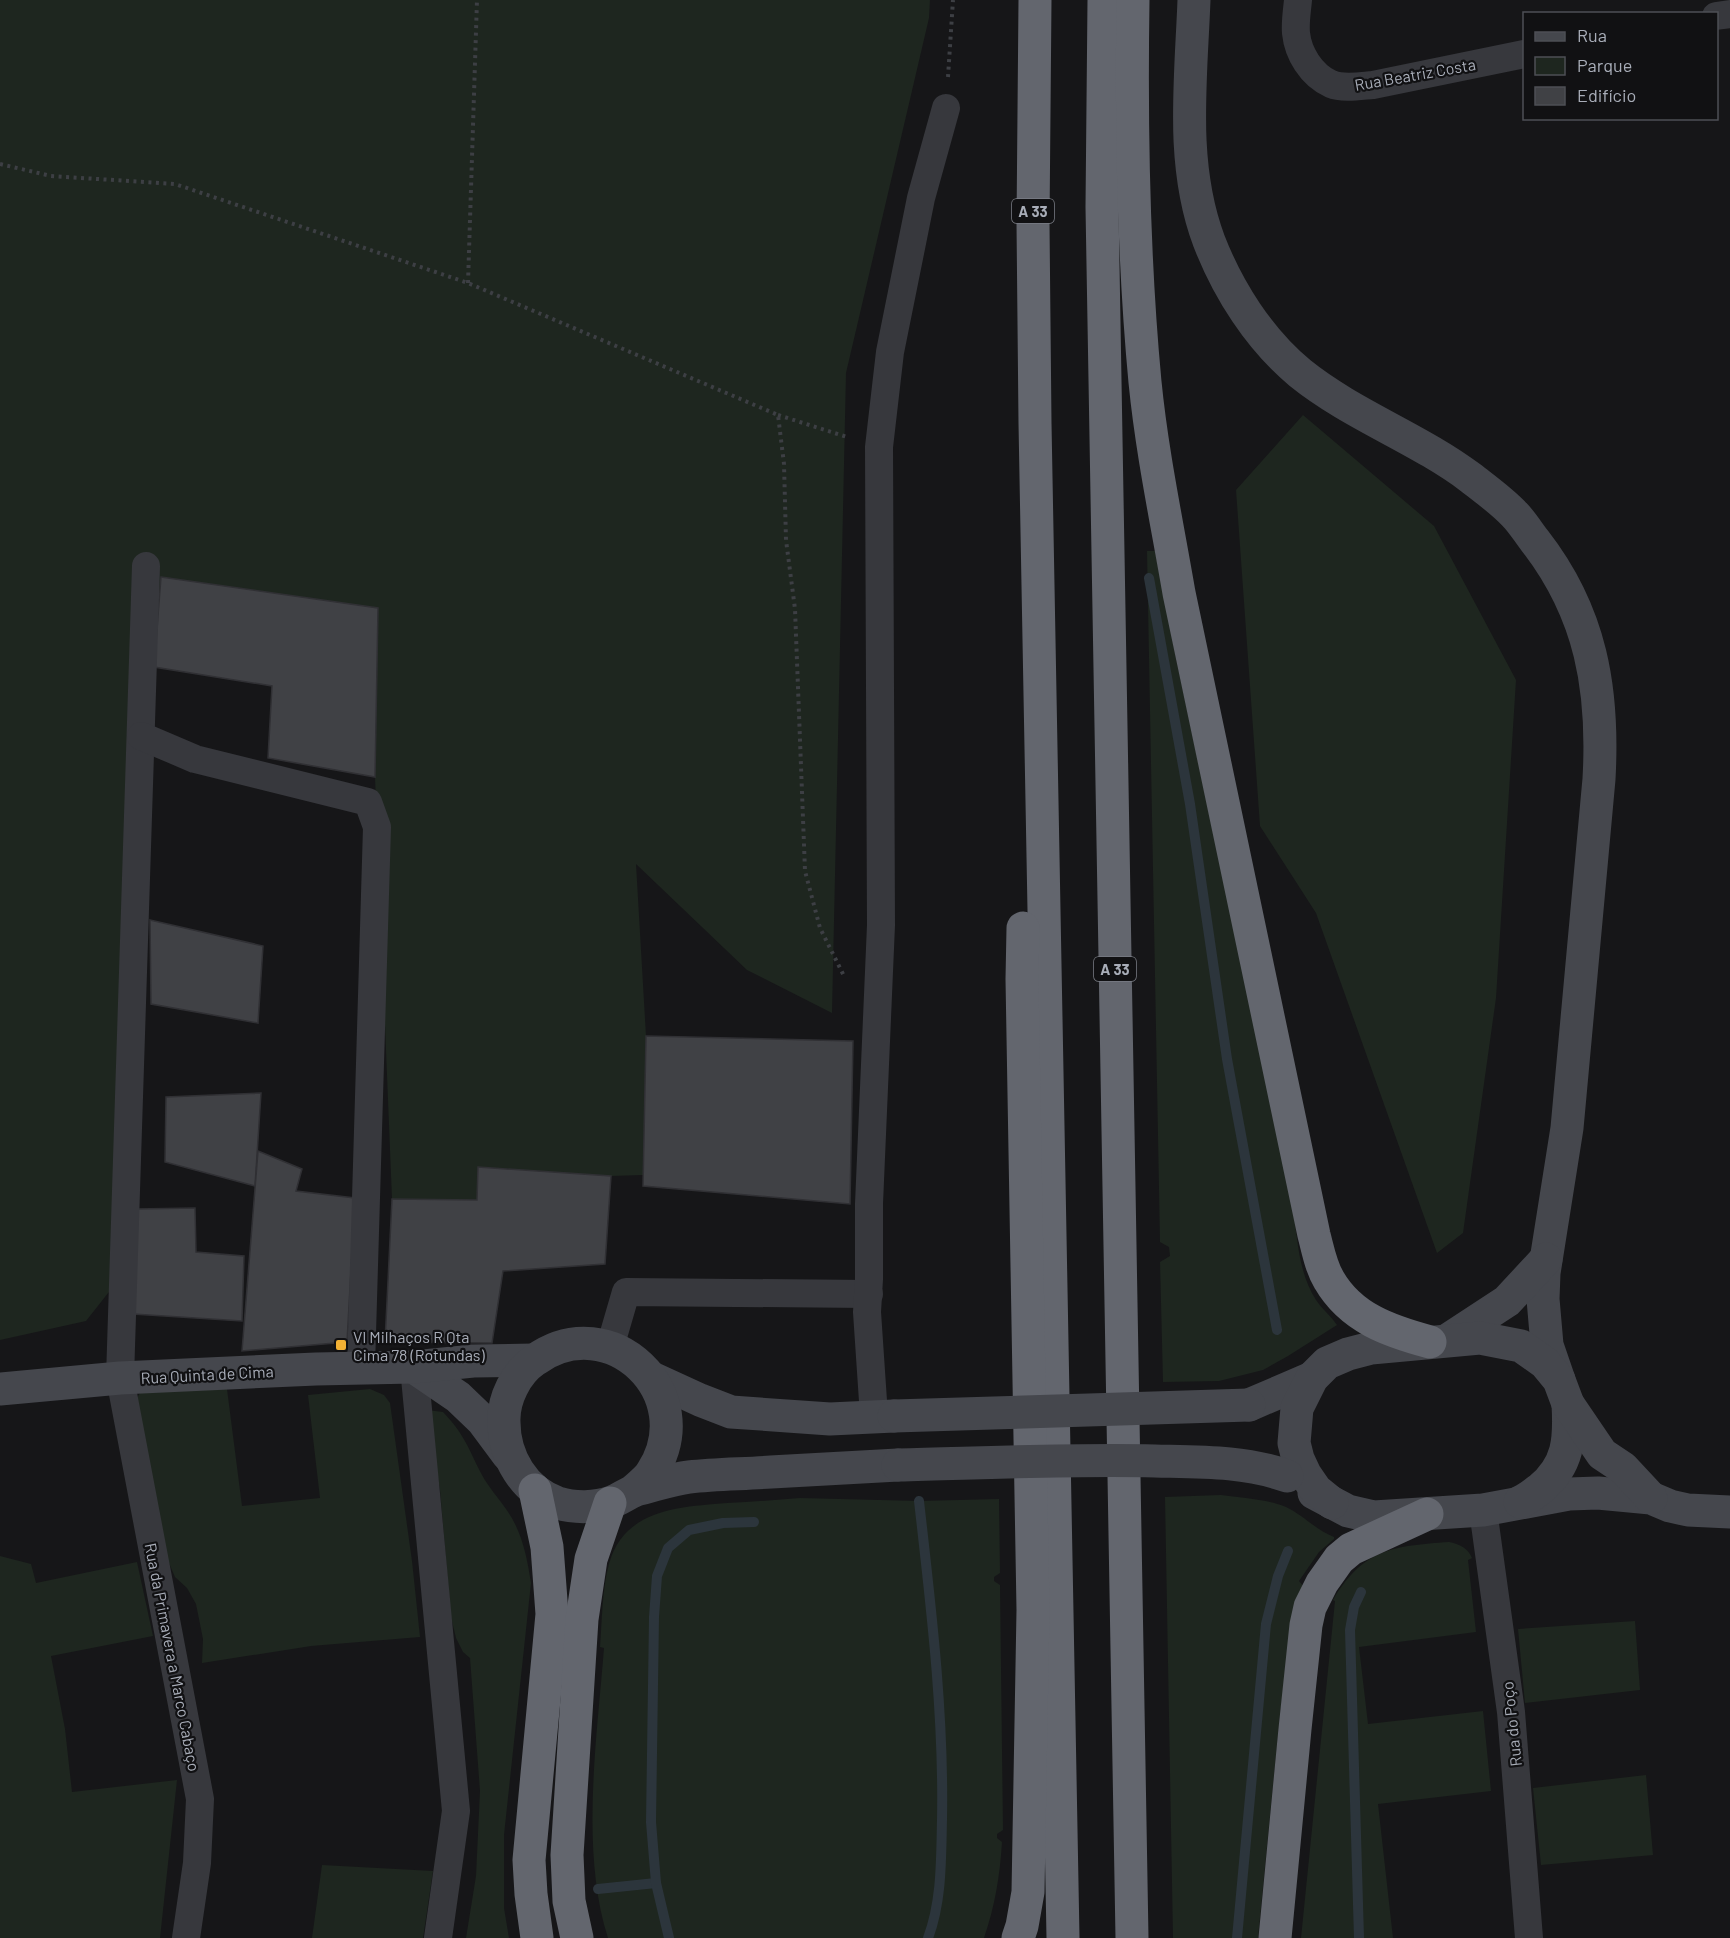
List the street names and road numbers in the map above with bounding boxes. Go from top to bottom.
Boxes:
street label: Rua Beatriz Costa [1353,54,1477,94]
road number: A 33 [1012,199,1054,223]
road number: A 33 [1094,957,1136,981]
street label: Rua Quinta de Cima [140,1361,274,1387]
street label: Rua da Primavera a Marco Cabaço [142,1541,204,1773]
street label: Rua do Poço [1497,1681,1525,1767]

